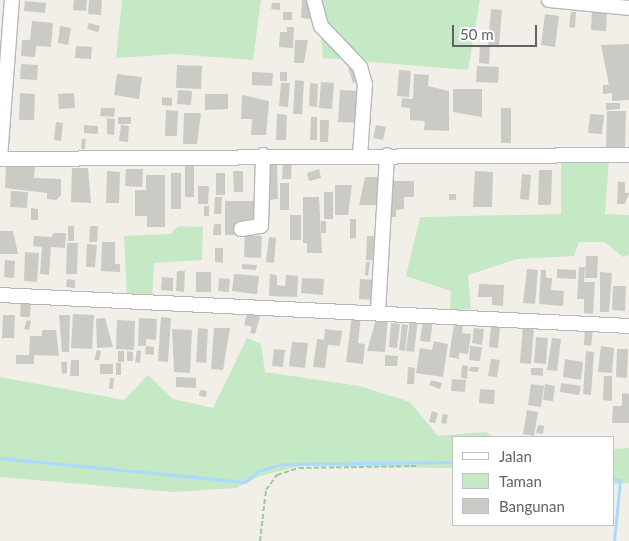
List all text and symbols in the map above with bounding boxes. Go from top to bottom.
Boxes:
scale bar [454,15,539,47]
text: 50 m [460,25,494,43]
legend [452,436,614,526]
text: Jalan [499,447,532,465]
text: Taman [499,472,542,490]
text: Bangunan [499,497,565,515]

